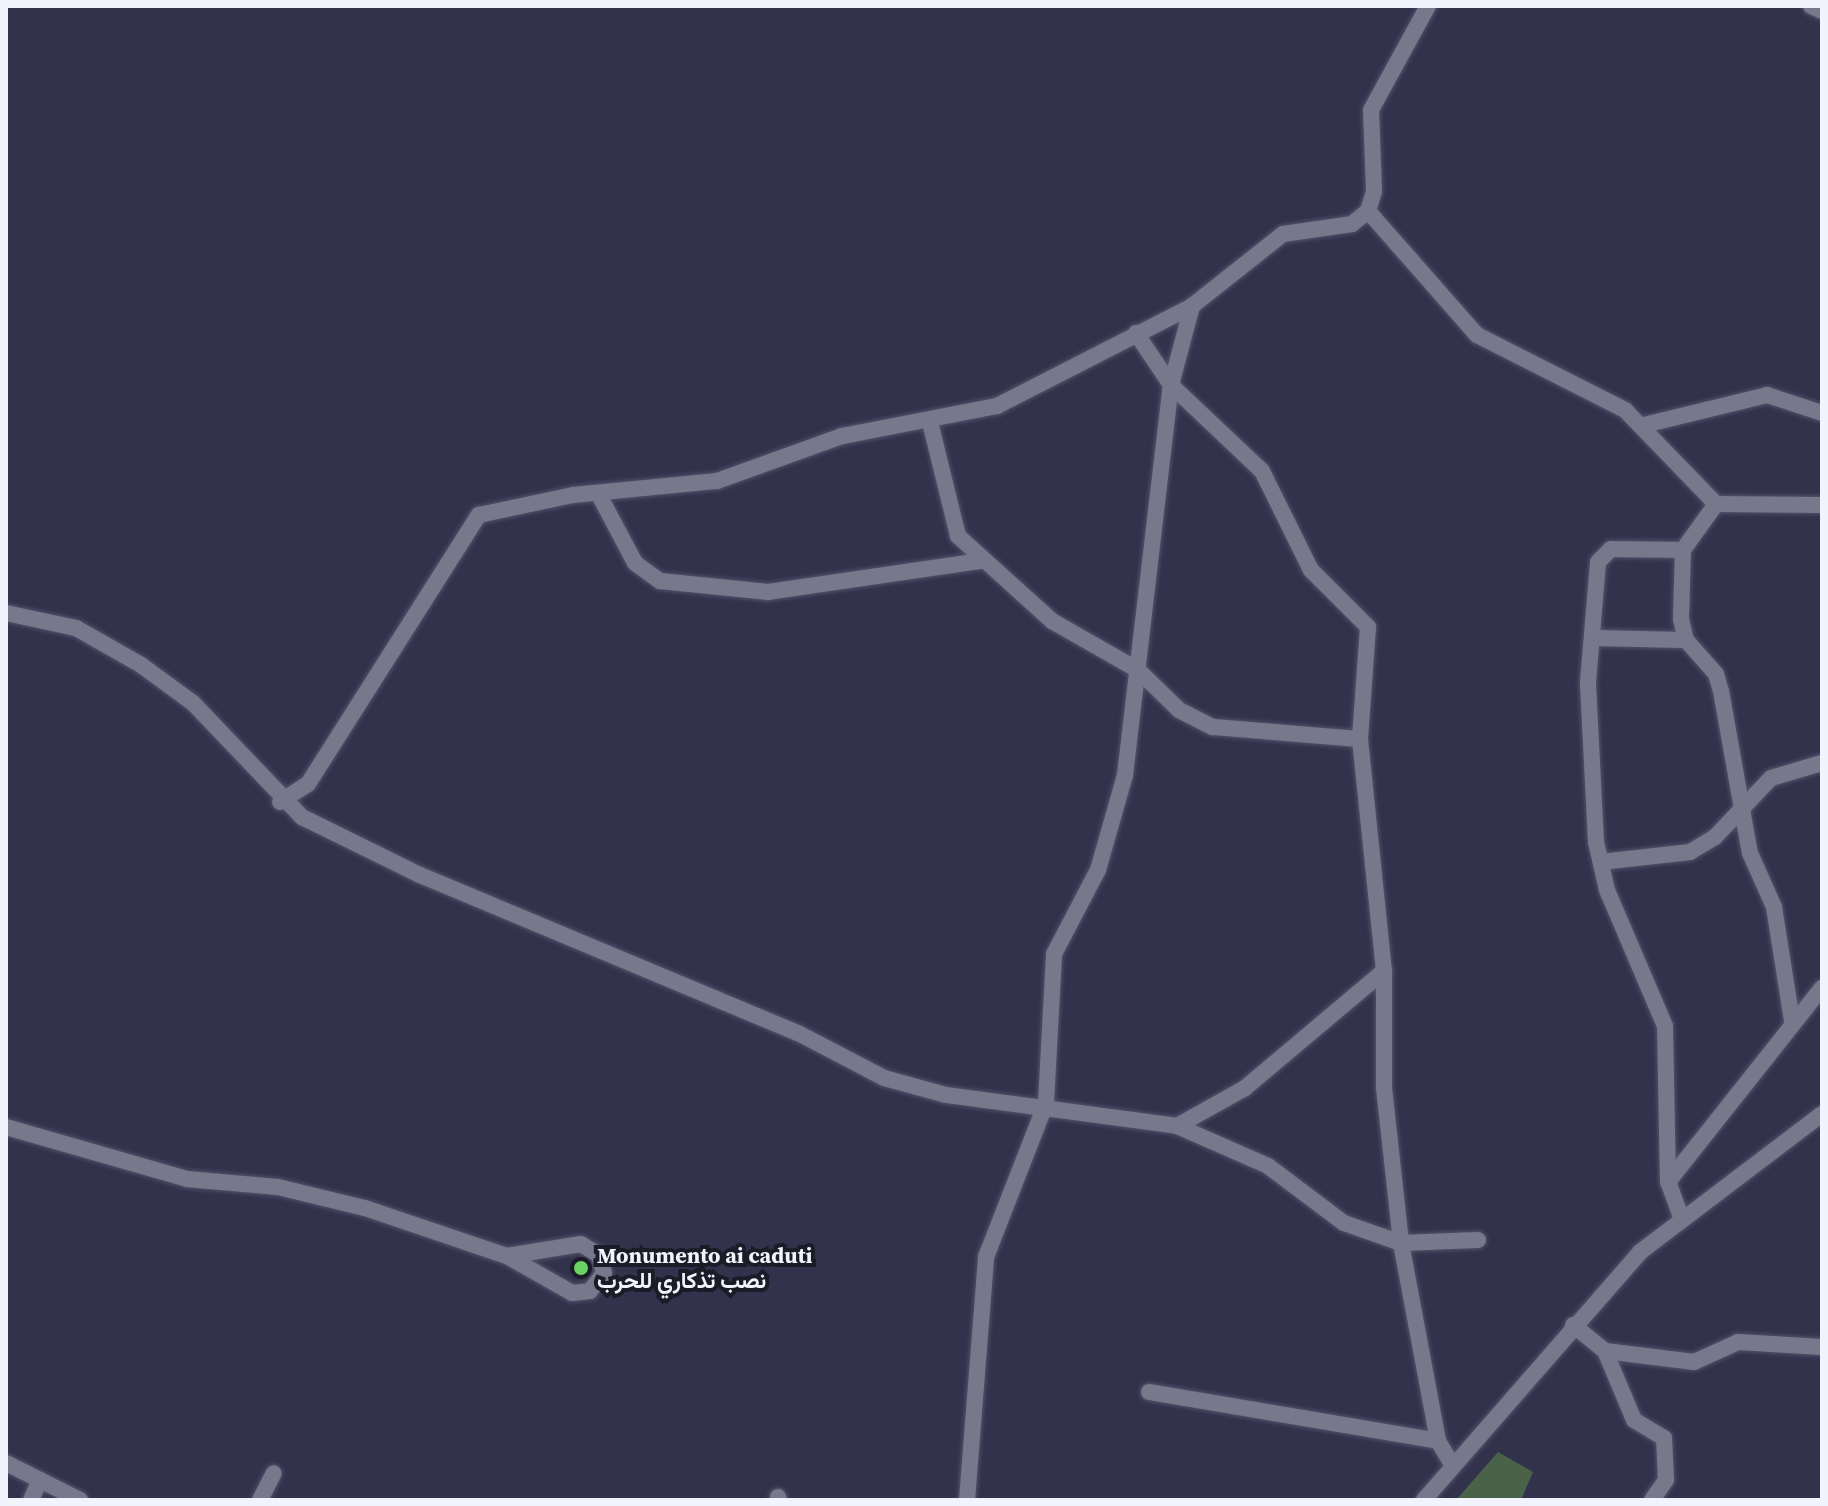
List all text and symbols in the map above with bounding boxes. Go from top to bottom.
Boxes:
place label: Monumento ai caduti نصب تذكاري للحرب [597,1242,812,1294]
marker: Monumento ai caduti نصب تذكاري للحرب [572,1259,590,1277]

